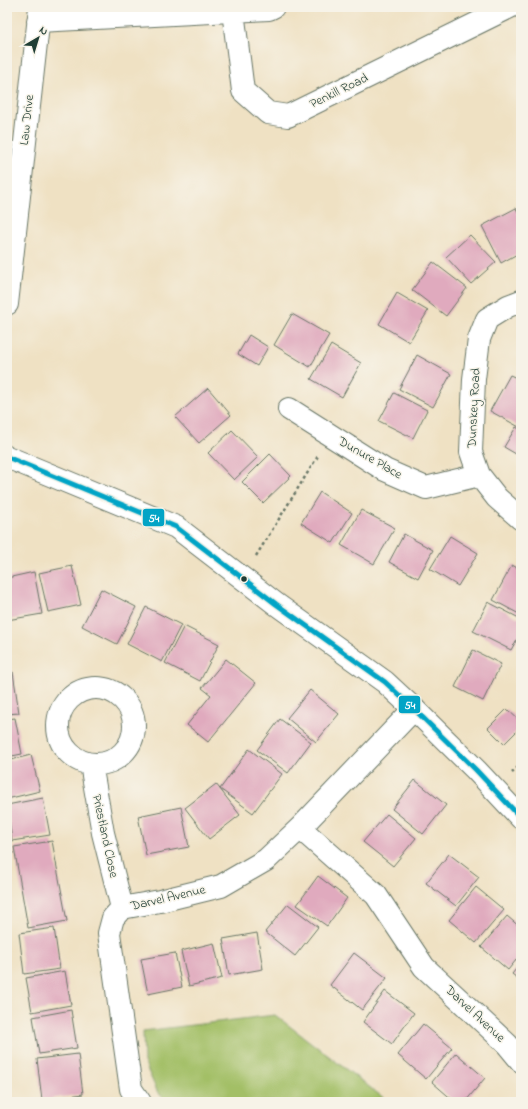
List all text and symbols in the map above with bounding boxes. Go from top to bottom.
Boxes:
north arrow [18,18,58,58]
text: N [36,22,51,40]
street label: Penkill Road [307,68,372,113]
street label: Law Drive [15,94,39,146]
street label: Dunskey Road [462,367,487,450]
street label: Dunure Place [333,431,406,484]
line badge: 54 [142,508,165,527]
text: 54 [149,511,160,527]
unlabelled marker [239,574,249,584]
line badge: 54 [398,695,421,714]
text: 54 [405,698,416,714]
street label: Priestland Close [87,793,123,880]
street label: Darvel Avenue [128,880,207,916]
street label: Darvel Avenue [440,980,509,1047]

